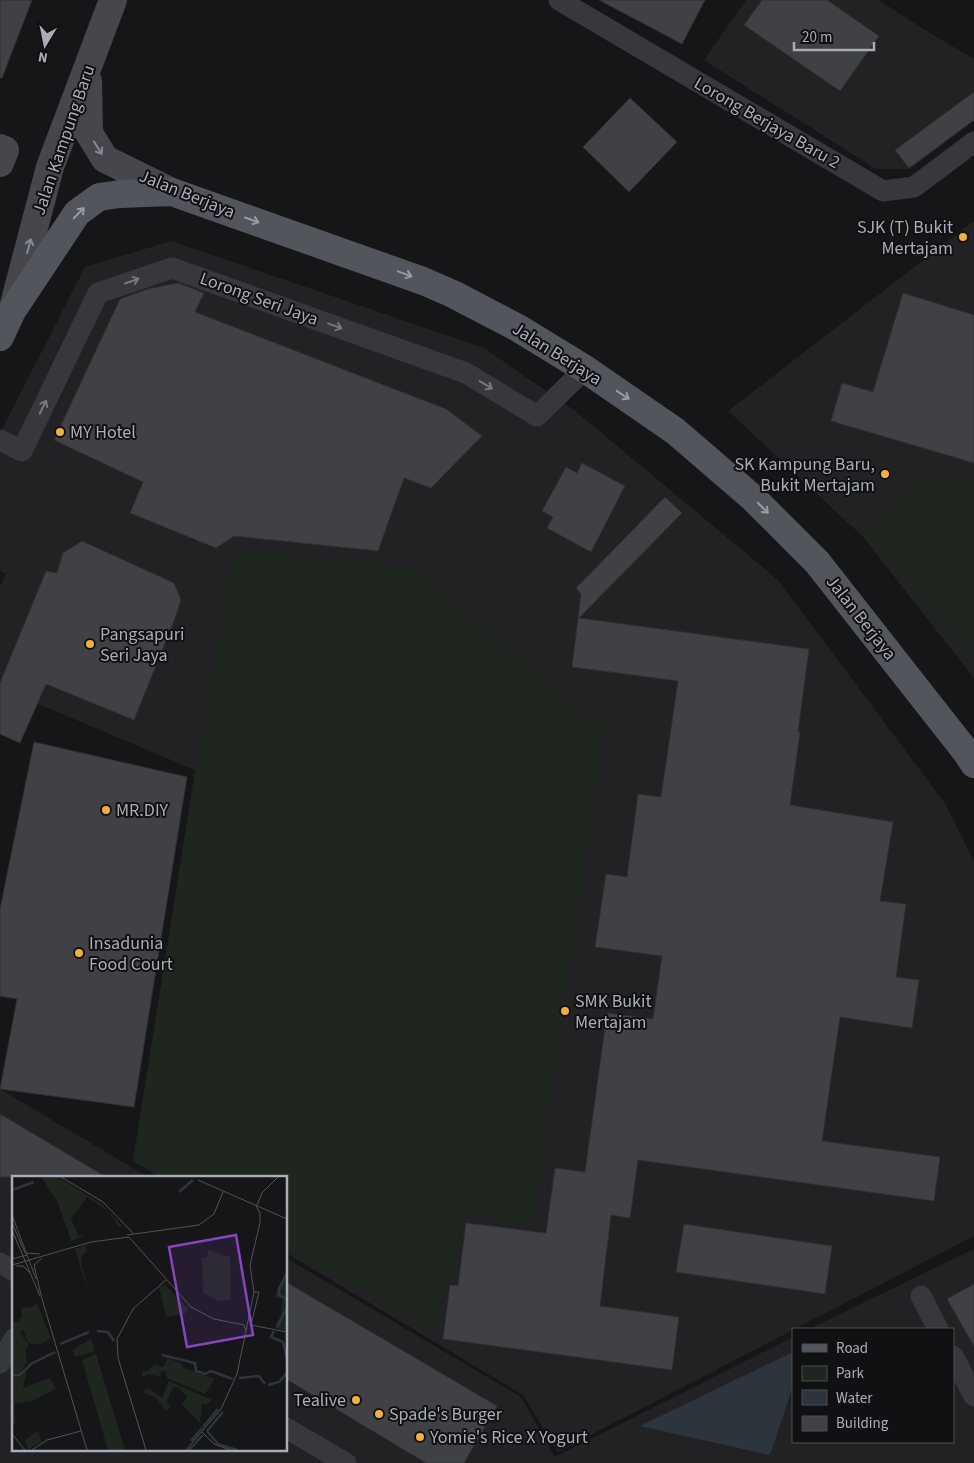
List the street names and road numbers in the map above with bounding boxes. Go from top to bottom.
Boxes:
street label: Jalan Kampung Baru [27,62,101,218]
street label: Lorong Berjaya Baru 2 [689,71,845,175]
street label: Jalan Berjaya [135,163,239,225]
street label: Lorong Seri Jaya [196,266,322,332]
street label: Jalan Berjaya [507,317,607,391]
street label: Jalan Berjaya [820,570,902,666]

